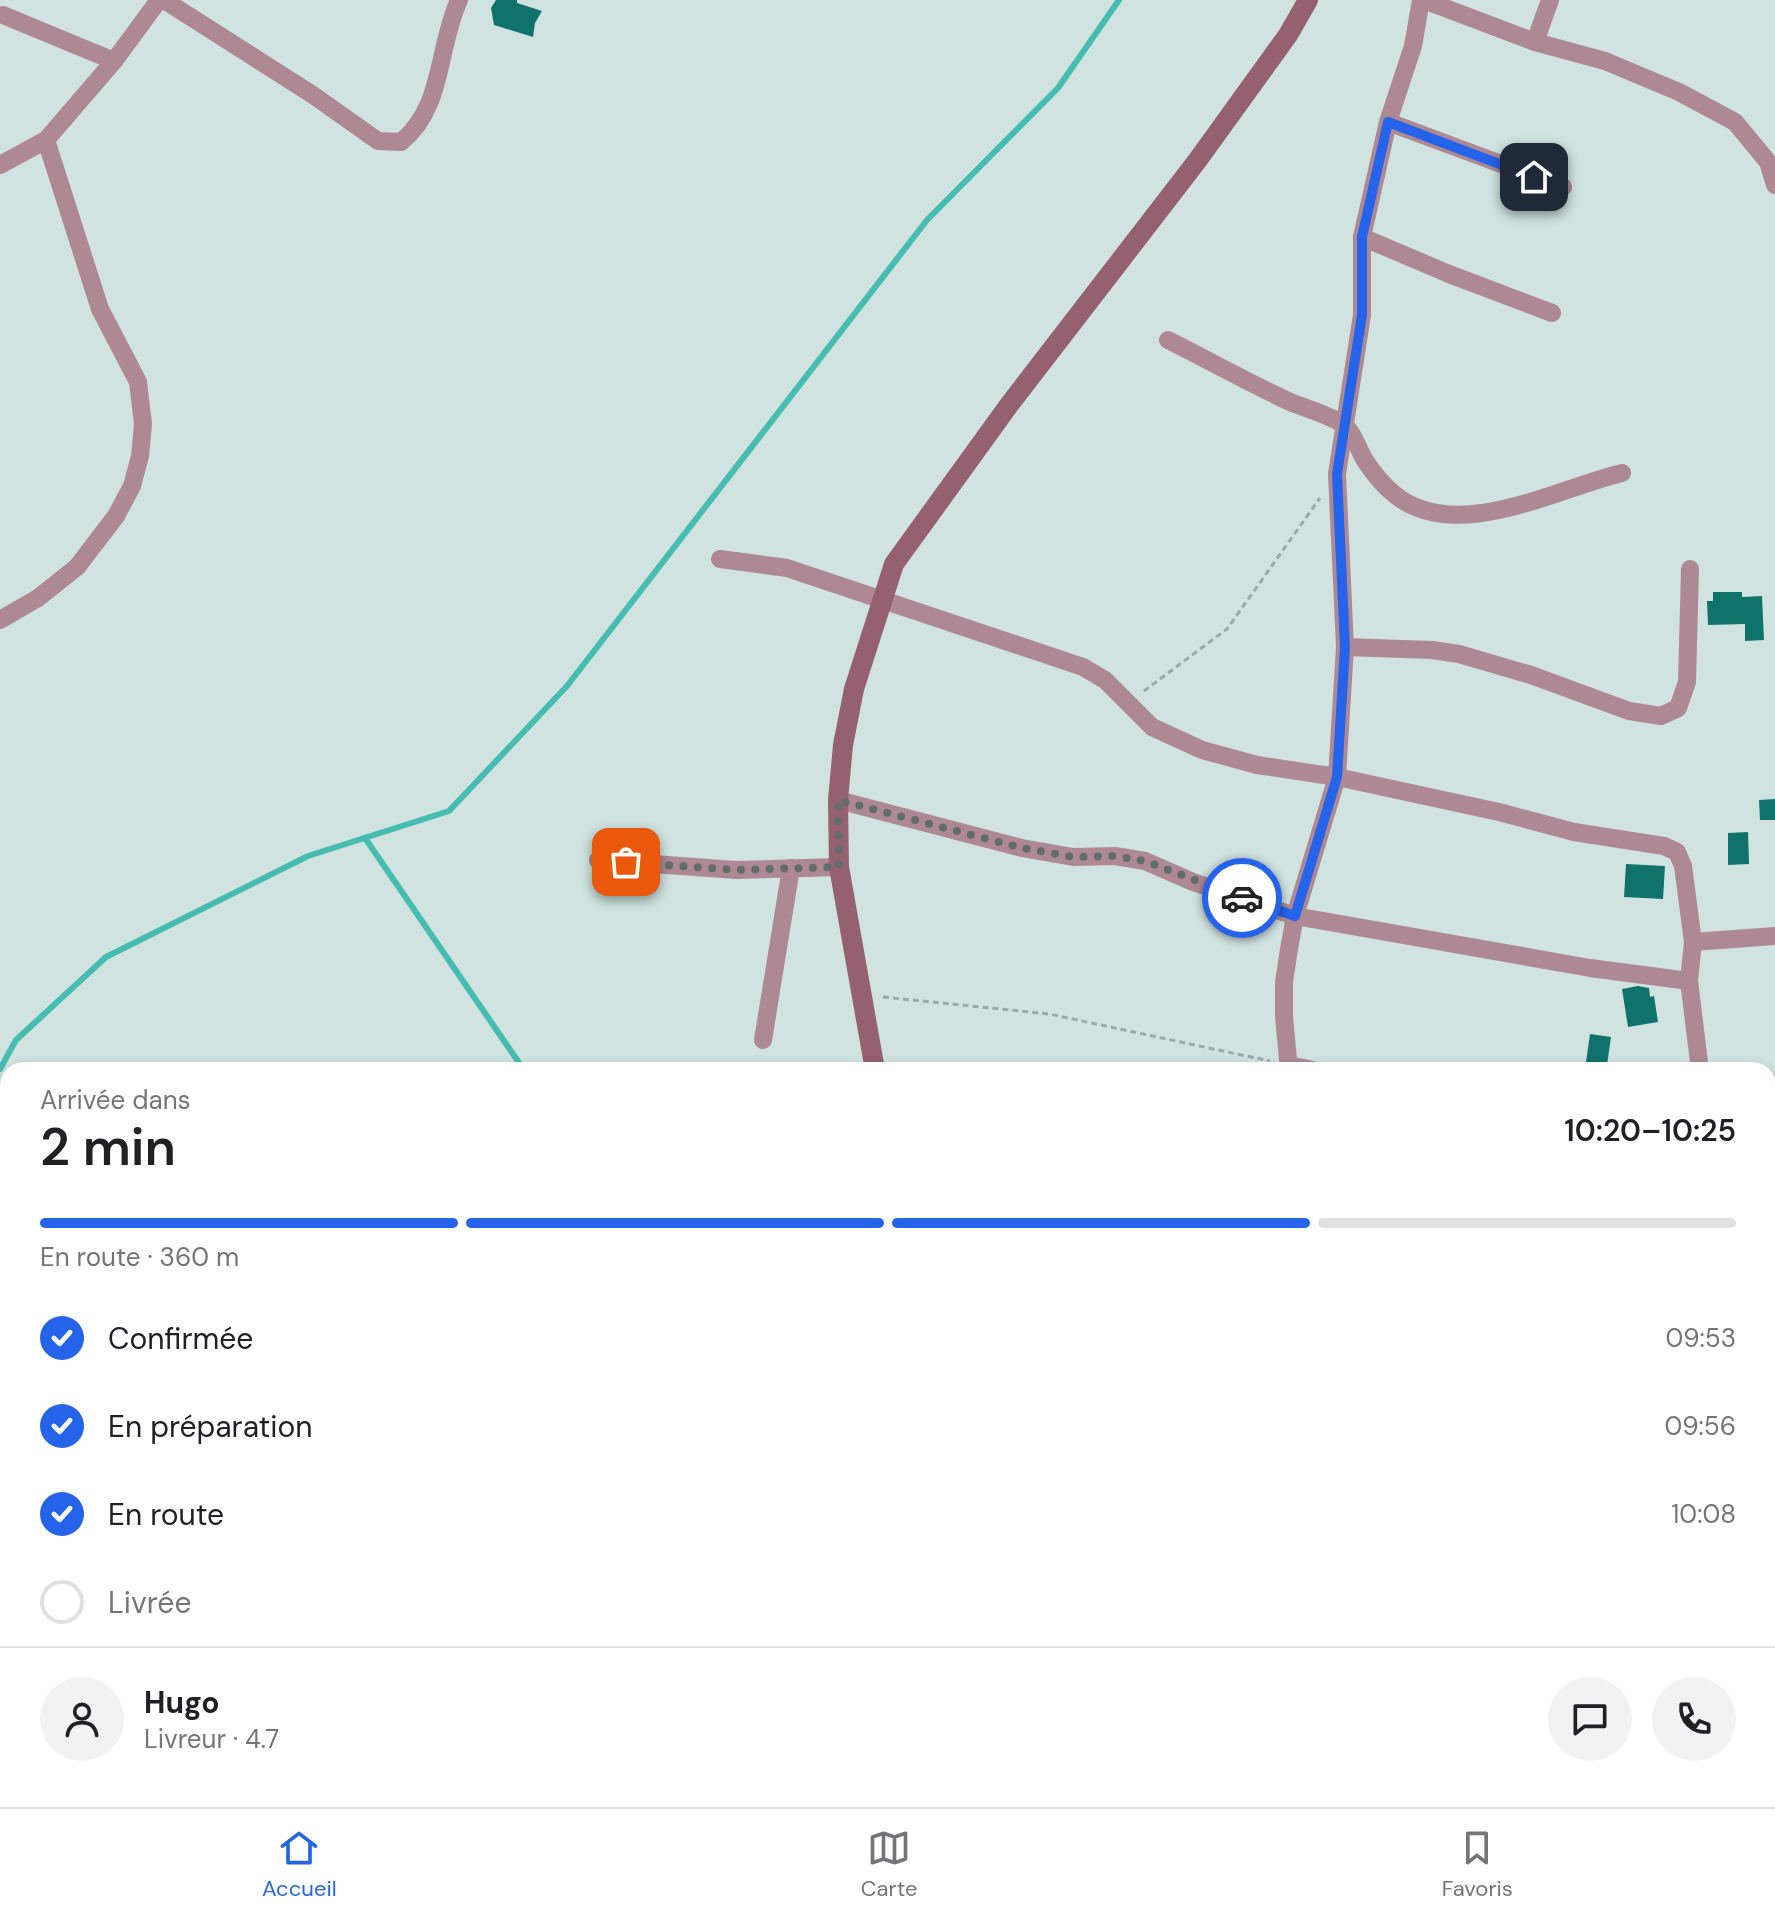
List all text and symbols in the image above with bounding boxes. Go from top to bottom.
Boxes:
pin [1500,143,1568,211]
icon: home [1512,155,1556,199]
pin [592,828,660,896]
icon: bag [604,840,648,884]
courier [1202,858,1282,938]
icon: car [1220,876,1264,920]
text: Arrivée dans [40,1083,191,1117]
text: 10:20–10:25 [1564,1111,1736,1150]
text: 2 min [40,1113,176,1181]
text: En route · 360 m [40,1240,239,1274]
icon: check [40,1316,84,1360]
text: Confirmée [108,1319,253,1358]
text: 09:53 [1665,1321,1736,1355]
icon: check [40,1404,84,1448]
text: En préparation [108,1407,313,1446]
text: 09:56 [1664,1409,1736,1443]
icon: check [40,1492,84,1536]
text: En route [108,1495,224,1534]
text: 10:08 [1671,1497,1736,1531]
text: Livrée [108,1583,191,1622]
button: person [40,1677,124,1761]
button: chat [1548,1677,1632,1761]
button: phone [1652,1677,1736,1761]
text: Hugo [144,1683,219,1722]
text: Livreur · 4.7 [144,1722,279,1756]
tab: Accueil [262,1826,337,1903]
tab: Carte [861,1826,918,1903]
tab: Favoris [1442,1826,1513,1903]

